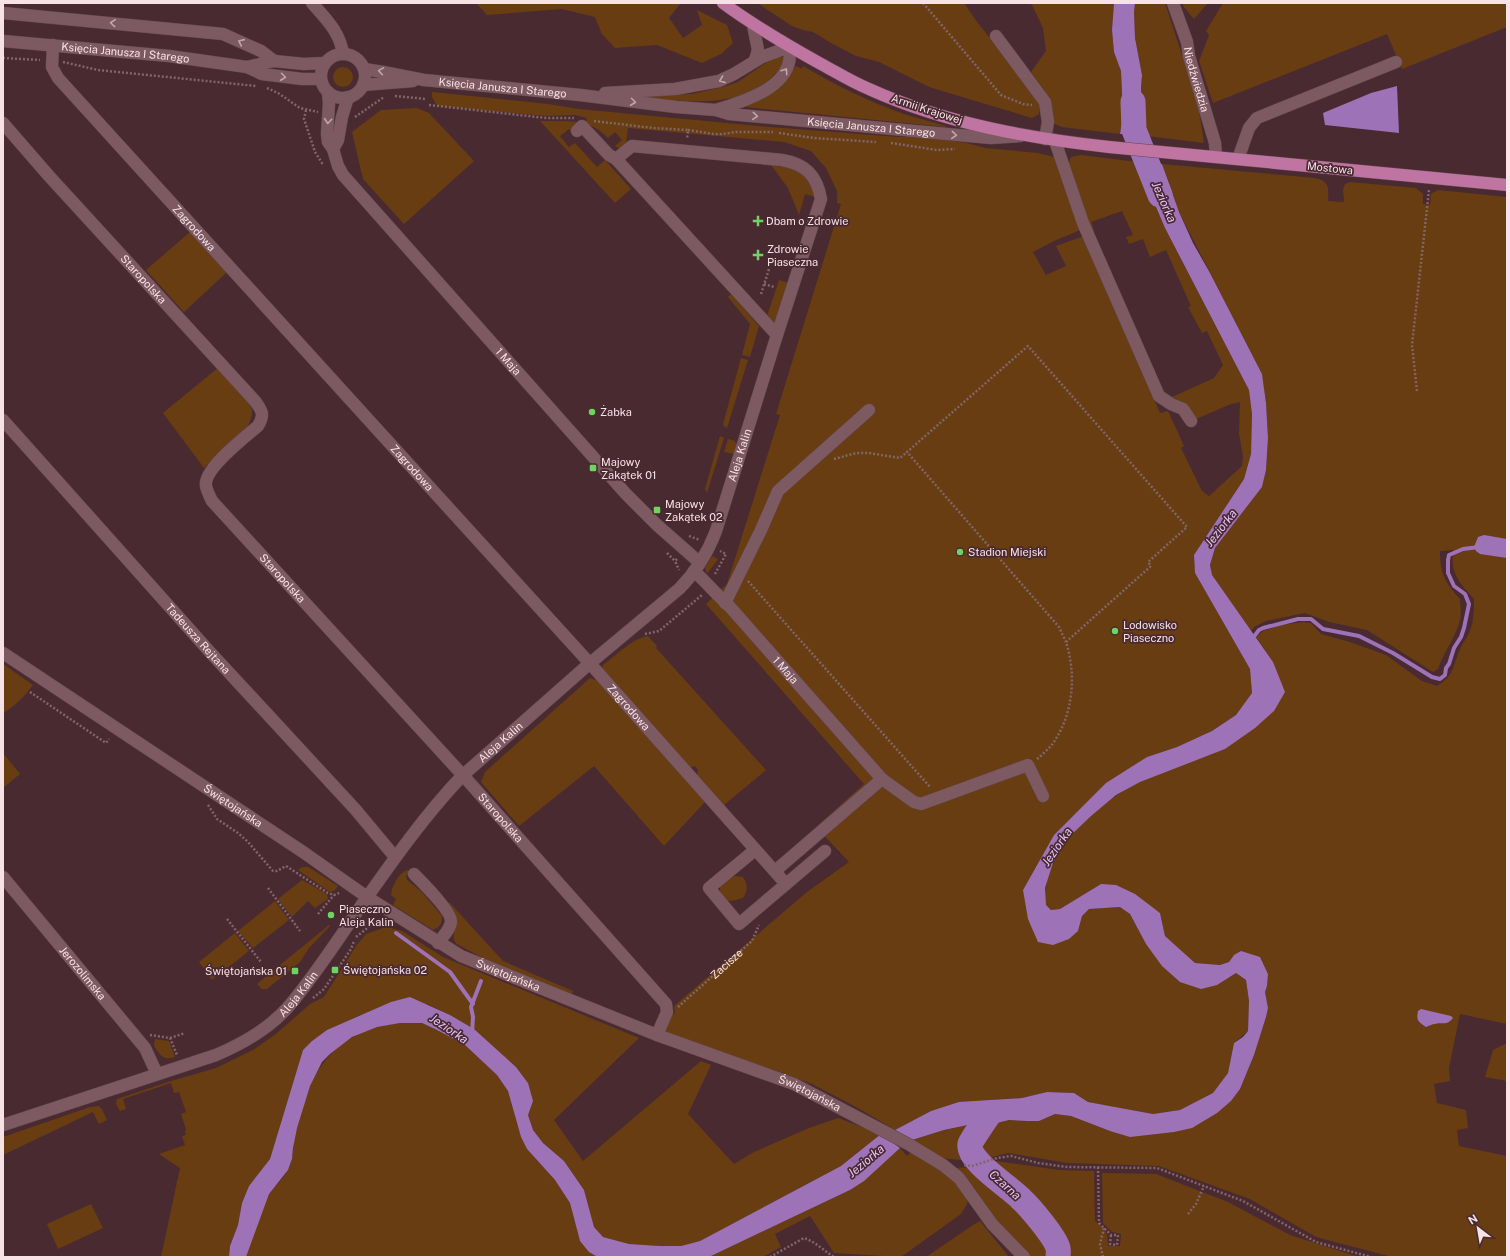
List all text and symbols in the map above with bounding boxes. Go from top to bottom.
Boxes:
one-way arrow [110,19,116,28]
one-way arrow [237,39,245,47]
street label: Księcia Janusza I Starego [61,40,190,65]
street label: Niedźwiedzia [1182,46,1211,113]
one-way arrow [377,67,384,76]
one-way arrow [780,68,788,75]
one-way arrow [280,72,286,81]
street label: Księcia Janusza I Starego [438,75,567,100]
one-way arrow [718,75,725,83]
street label: Armii Krajowej [890,92,964,126]
one-way arrow [630,97,636,106]
one-way arrow [752,112,758,121]
street label: Księcia Janusza I Starego [807,115,936,139]
one-way arrow [323,118,332,124]
one-way arrow [951,130,957,139]
street label: Mostowa [1306,160,1354,176]
water label: Jeziorka [1149,179,1179,225]
street label: Zagrodowa [170,202,218,253]
place label: Dbam o Zdrowie [766,215,848,227]
marker: Dbam o Zdrowie [753,216,763,226]
place label: Zdrowie Piaseczna [767,243,818,268]
marker: Zdrowie Piaseczna [752,249,764,261]
street label: Staropolska [118,252,169,306]
street label: 1 Maja [493,345,523,377]
place label: Żabka [600,405,632,418]
marker: Żabka [587,407,597,417]
street label: Aleja Kalin [726,427,753,483]
street label: Zagrodowa [388,442,436,493]
place label: Majowy Zakątek 01 [601,456,656,481]
marker: Majowy Zakątek 01 [588,463,598,473]
place label: Majowy Zakątek 02 [665,498,723,523]
marker: Majowy Zakątek 02 [652,505,662,515]
water label: Jeziorka [1202,507,1240,549]
place label: Stadion Miejski [968,546,1046,558]
marker: Stadion Miejski [955,547,965,557]
street label: Staropolska [257,551,308,605]
street label: Tadeusza Rejtana [164,601,233,676]
place label: Lodowisko Piaseczno [1123,619,1177,644]
marker: Lodowisko Piaseczno [1110,626,1120,636]
street label: 1 Maja [771,654,801,686]
street label: Zagrodowa [605,682,652,733]
street label: Aleja Kalin [476,720,525,765]
street label: Świętojańska [201,781,265,829]
street label: Staropolska [476,791,526,845]
water label: Jeziorka [1039,825,1075,869]
place label: Piaseczno Aleja Kalin [339,903,394,928]
marker: Piaseczno Aleja Kalin [326,910,336,920]
street label: Jerozolimska [57,944,108,1002]
street label: Zacisze [708,946,745,981]
street label: Świętojańska [474,956,542,993]
place label: Świętojańska 02 [343,963,427,976]
place label: Świętojańska 01 [205,964,287,977]
marker: Świętojańska 02 [330,965,340,975]
marker: Świętojańska 01 [290,966,300,976]
street label: Aleja Kalin [276,969,320,1019]
water label: Jeziorka [427,1011,471,1047]
street label: Świętojańska [777,1072,843,1114]
water label: Jeziorka [845,1142,887,1180]
water label: Czarna [986,1167,1024,1203]
north arrow [1458,1208,1498,1248]
text: N [1466,1212,1480,1227]

